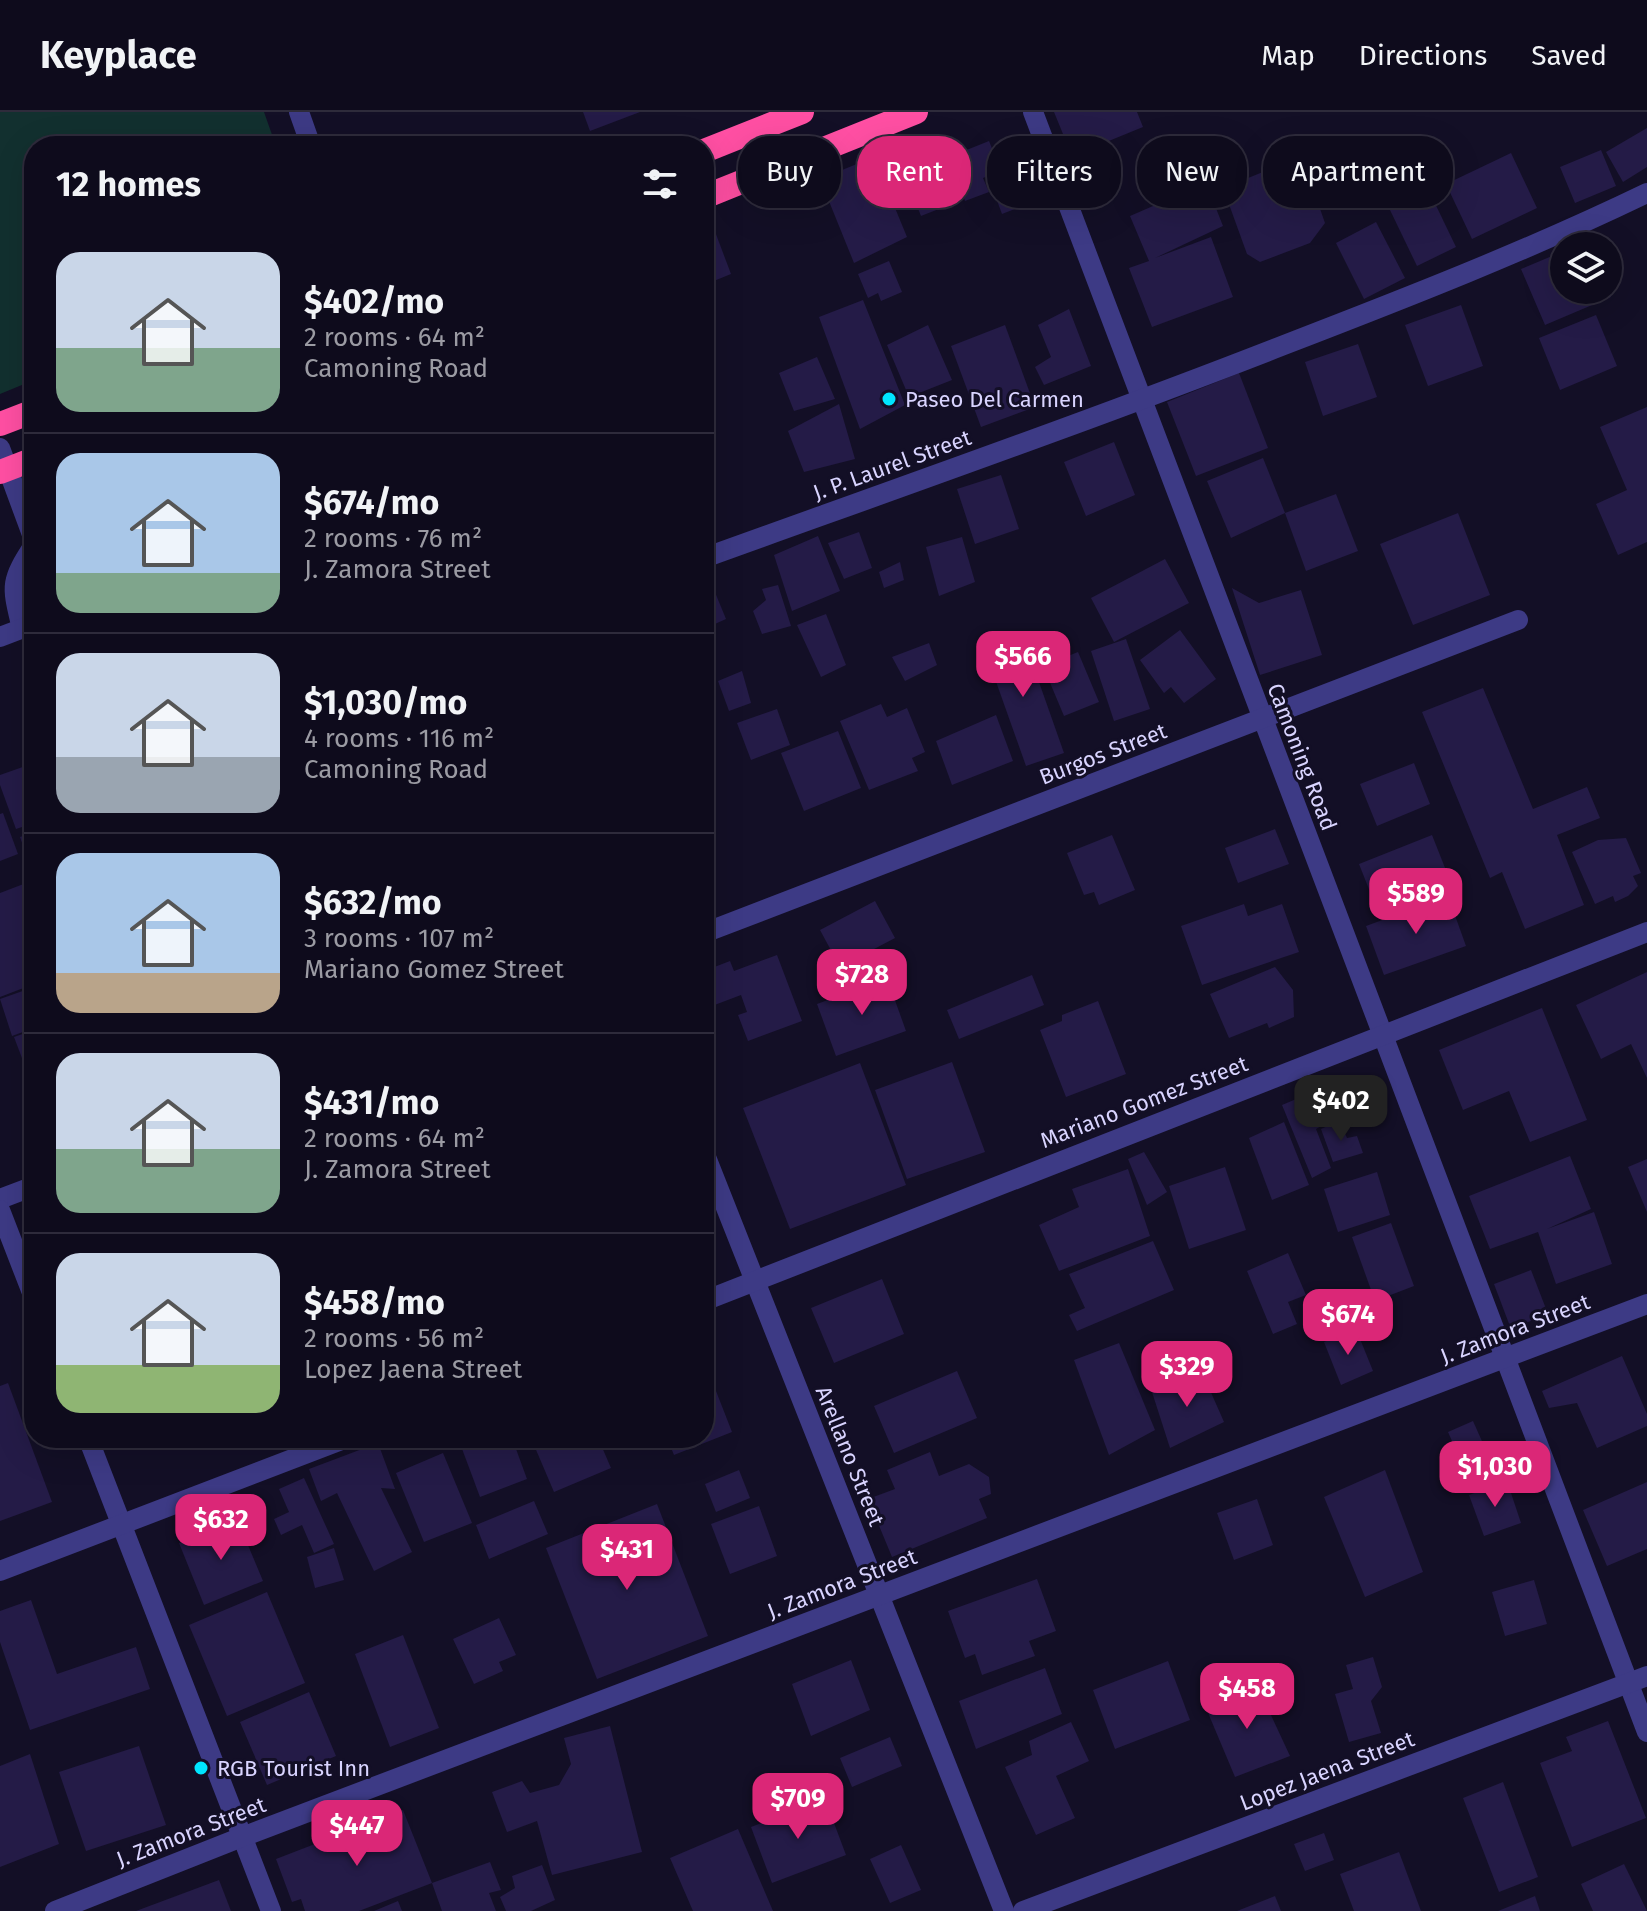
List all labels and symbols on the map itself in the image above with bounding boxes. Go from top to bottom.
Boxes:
place label: Paseo Del Carmen [905,386,1084,413]
marker: Paseo Del Carmen [880,390,898,408]
street label: J. P. Laurel Street [809,424,975,506]
pin: $566 [976,631,1070,699]
street label: Camoning Road [1261,679,1343,835]
street label: Burgos Street [1036,717,1170,791]
pin: $589 [1369,868,1463,936]
pin: $728 [815,949,909,1017]
street label: Mariano Gomez Street [1037,1050,1252,1154]
pin: $402 [1294,1075,1388,1143]
street label: J. Zamora Street [1436,1288,1594,1370]
pin: $674 [1301,1289,1395,1357]
pin: $329 [1140,1341,1234,1409]
street label: Arellano Street [810,1382,890,1530]
pin: $1,030 [1430,1441,1560,1509]
pin: $632 [174,1494,268,1562]
pin: $431 [580,1524,674,1592]
street label: J. Zamora Street [763,1543,921,1625]
pin: $458 [1200,1663,1294,1731]
street label: Lopez Jaena Street [1236,1725,1418,1817]
place label: RGB Tourist Inn [217,1755,370,1782]
marker: RGB Tourist Inn [192,1759,210,1777]
pin: $709 [751,1773,845,1841]
street label: J. Zamora Street [112,1791,270,1873]
pin: $447 [310,1800,404,1868]

